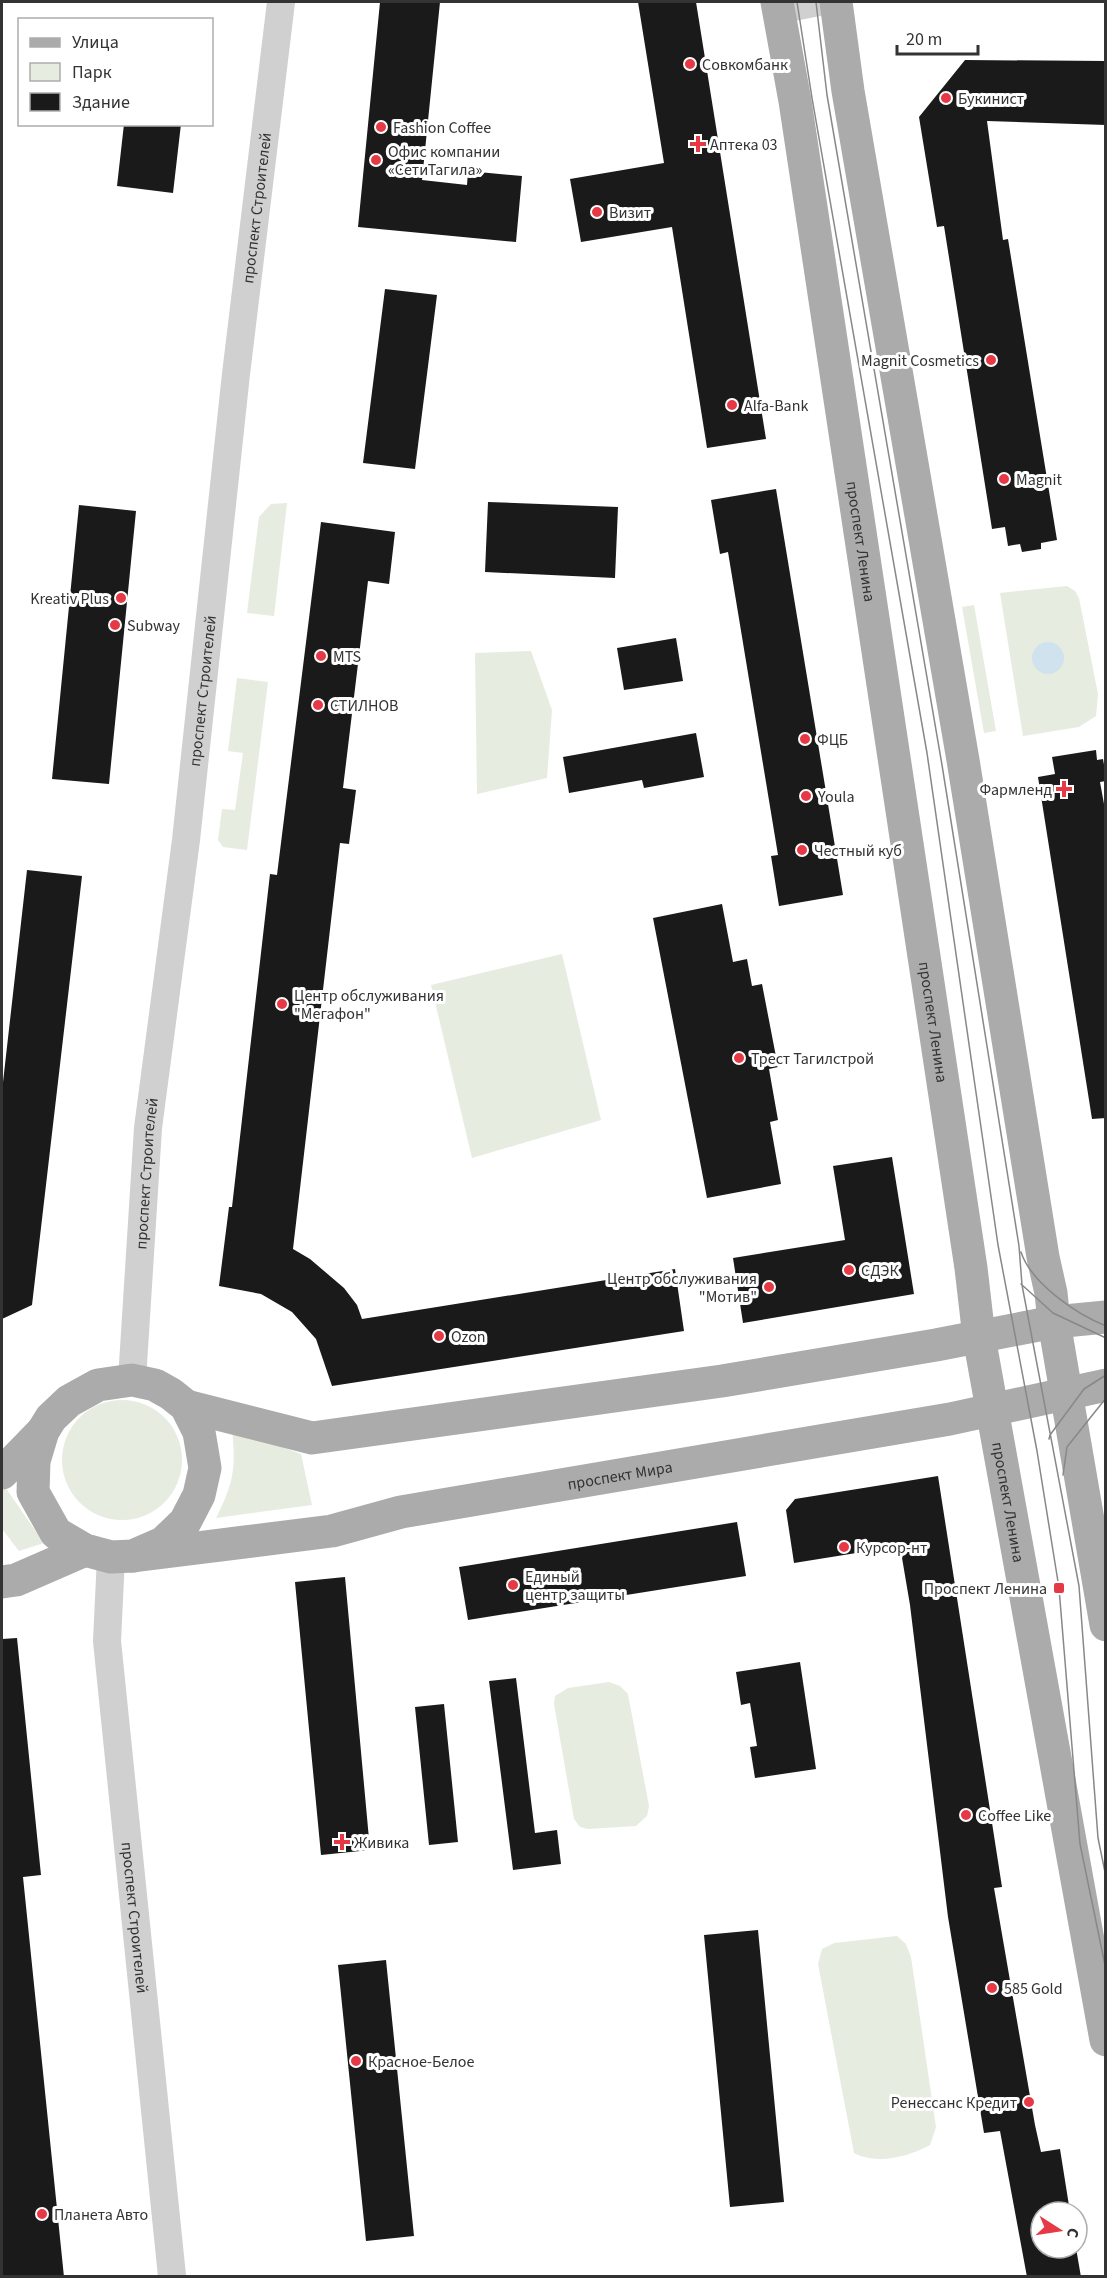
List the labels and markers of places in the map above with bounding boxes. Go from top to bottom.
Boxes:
place label: Совкомбанк [702,54,788,76]
marker: Совкомбанк [683,57,697,71]
place label: Букинист [958,88,1024,110]
marker: Букинист [939,91,953,105]
place label: Fashion Coffee [393,117,491,139]
marker: Fashion Coffee [374,120,388,134]
place label: Аптека 03 [710,134,778,156]
marker: Аптека 03 [691,137,705,151]
place label: Офис компании «СетиТагила» [388,141,500,181]
marker: Офис компании «СетиТагила» [369,153,383,167]
place label: Визит [609,202,651,224]
marker: Визит [590,205,604,219]
place label: Magnit Cosmetics [861,350,979,372]
marker: Magnit Cosmetics [984,353,998,367]
place label: Alfa-Bank [744,395,808,417]
marker: Alfa-Bank [725,398,739,412]
place label: Magnit [1016,469,1062,491]
marker: Magnit [997,472,1011,486]
place label: Kreativ Plus [30,588,109,610]
marker: Kreativ Plus [114,591,128,605]
place label: Subway [127,615,180,637]
marker: Subway [108,618,122,632]
place label: MTS [333,646,361,668]
marker: MTS [314,649,328,663]
place label: СТИЛНОВ [330,695,399,717]
marker: СТИЛНОВ [311,698,325,712]
place label: ФЦБ [817,729,848,751]
marker: ФЦБ [798,732,812,746]
place label: Фармленд [980,779,1052,801]
marker: Фармленд [1057,782,1071,796]
place label: Youla [817,786,854,808]
marker: Youla [799,789,813,803]
place label: Честный куб [814,840,902,862]
marker: Честный куб [795,843,809,857]
place label: Центр обслуживания "Мегафон" [294,985,444,1025]
marker: Центр обслуживания "Мегафон" [275,997,289,1011]
place label: Трест Тагилстрой [751,1048,874,1070]
marker: Трест Тагилстрой [732,1051,746,1065]
place label: СДЭК [861,1260,899,1282]
marker: СДЭК [842,1263,856,1277]
place label: Центр обслуживания "Мотив" [607,1268,757,1308]
marker: Центр обслуживания "Мотив" [762,1280,776,1294]
place label: Ozon [451,1326,486,1348]
marker: Ozon [432,1329,446,1343]
place label: Курсор-нт [856,1537,927,1559]
marker: Курсор-нт [837,1540,851,1554]
place label: Единый центр защиты [525,1566,625,1606]
marker: Единый центр защиты [506,1578,520,1592]
place label: Проспект Ленина [924,1578,1047,1600]
marker: Проспект Ленина [1052,1581,1066,1595]
place label: Coffee Like [978,1805,1051,1827]
marker: Coffee Like [959,1808,973,1822]
place label: Живика [354,1832,409,1854]
marker: Живика [335,1835,349,1849]
place label: 585 Gold [1004,1978,1063,2000]
marker: 585 Gold [985,1981,999,1995]
place label: Красное-Белое [368,2051,474,2073]
marker: Красное-Белое [349,2054,363,2068]
place label: Ренессанс Кредит [891,2092,1017,2114]
marker: Ренессанс Кредит [1022,2095,1036,2109]
place label: Планета Авто [54,2204,148,2226]
marker: Планета Авто [35,2207,49,2221]

